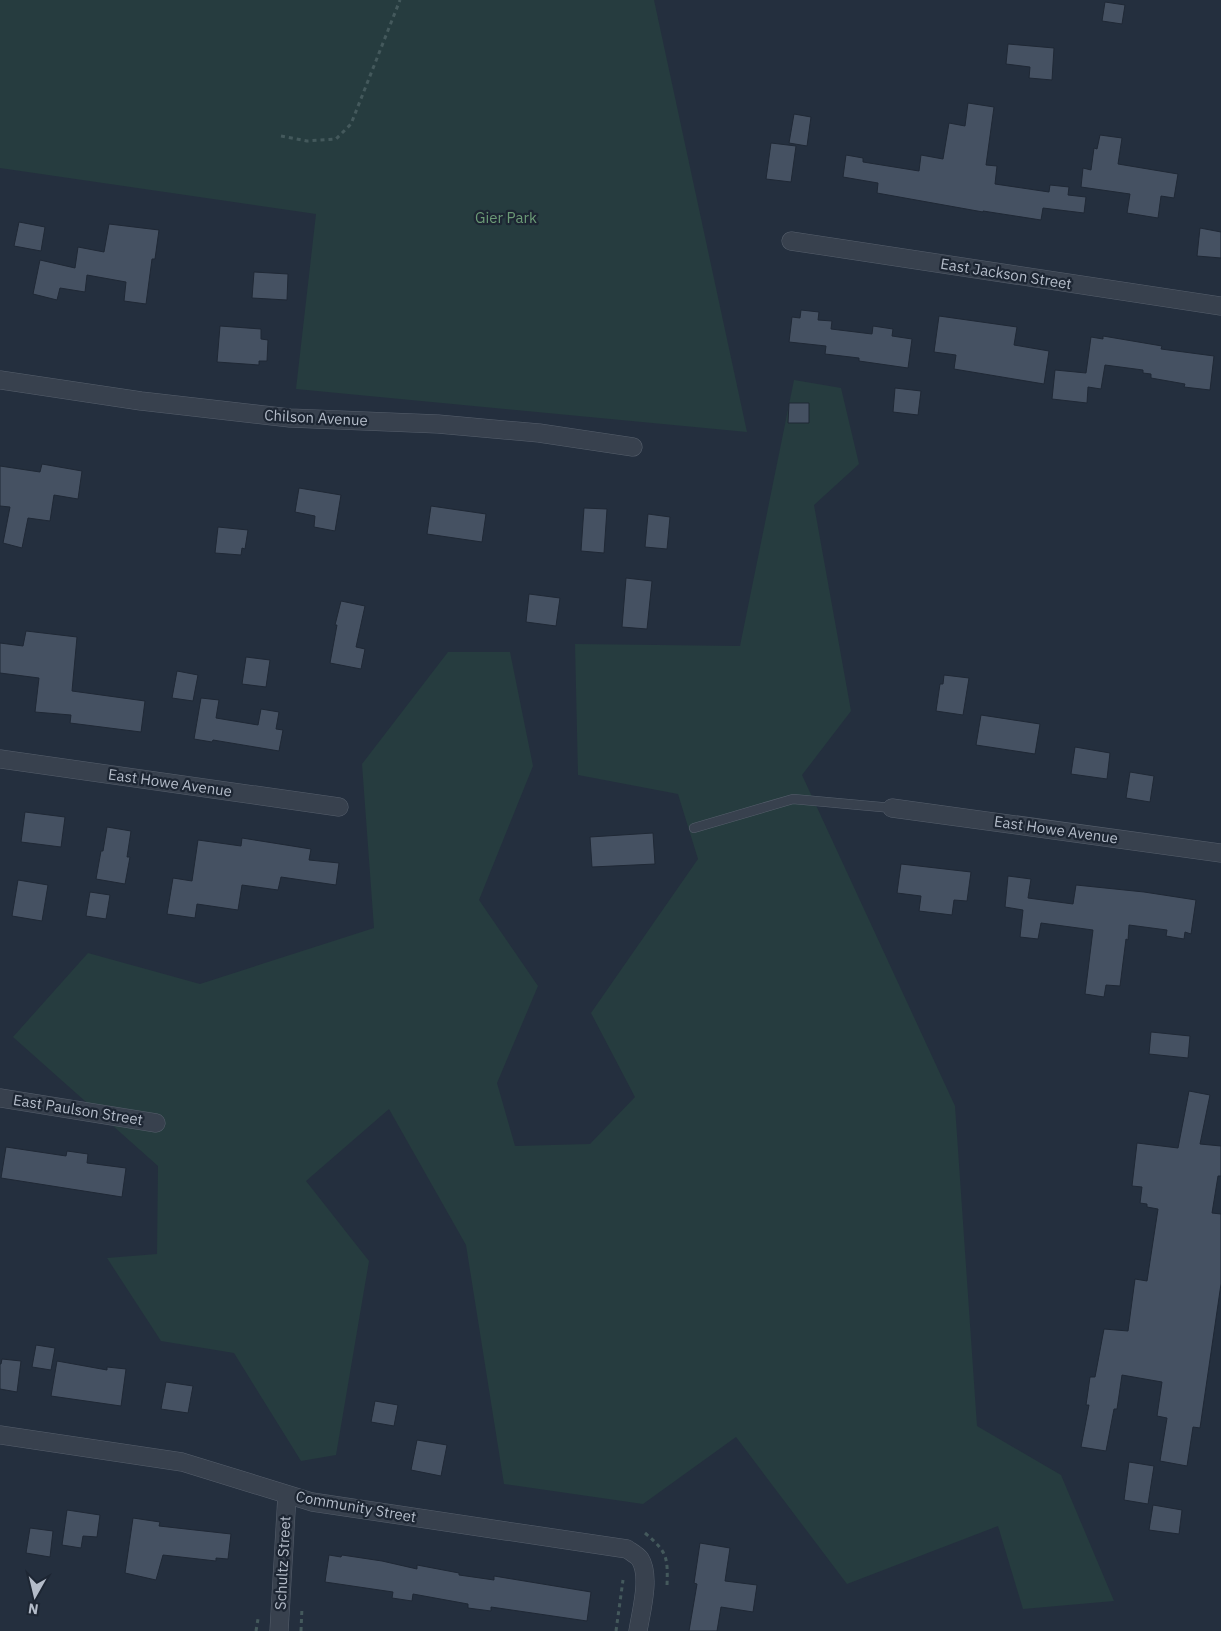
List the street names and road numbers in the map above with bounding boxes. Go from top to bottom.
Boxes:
street label: East Jackson Street [939,254,1073,293]
street label: Chilson Avenue [264,405,368,430]
street label: East Howe Avenue [107,764,233,801]
street label: East Howe Avenue [993,811,1119,848]
street label: East Paulson Street [12,1090,144,1129]
street label: Community Street [294,1487,418,1526]
street label: Schultz Street [271,1515,294,1611]

